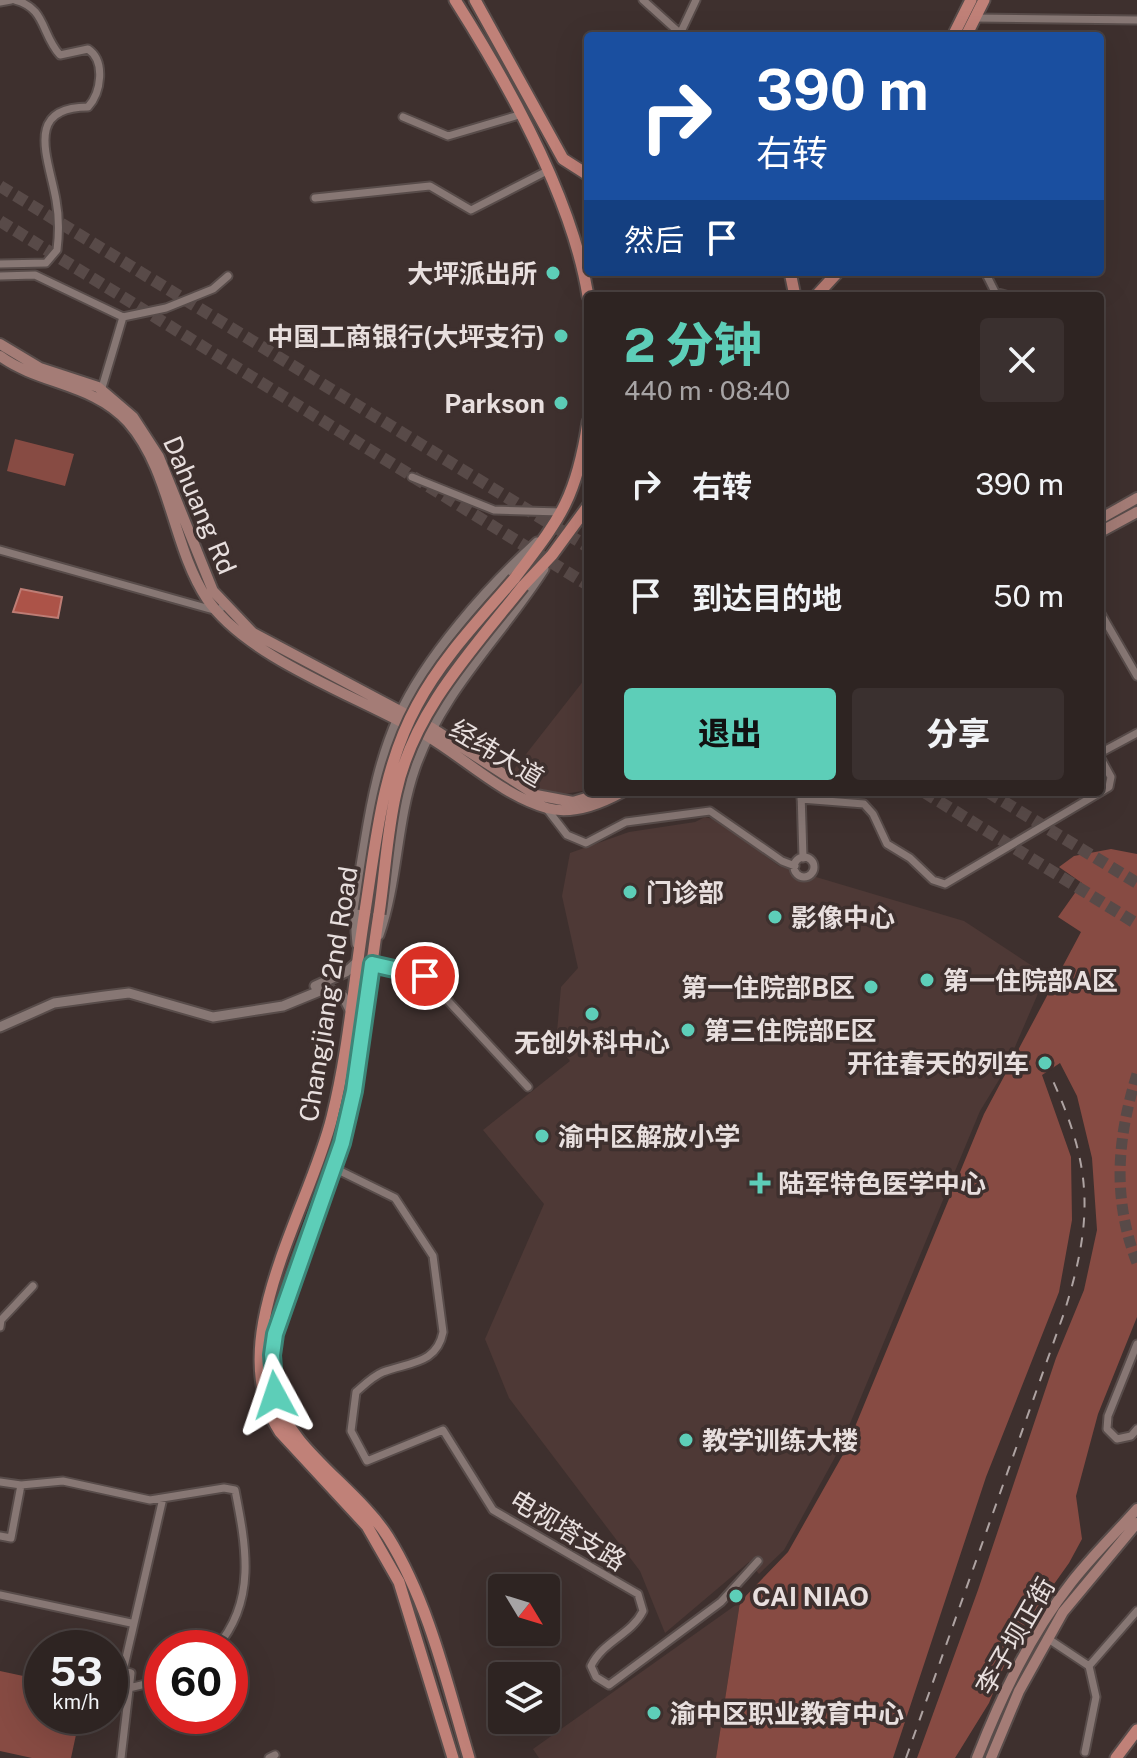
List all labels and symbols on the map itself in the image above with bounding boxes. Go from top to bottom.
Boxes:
place label: 大坪派出所 [407,258,537,289]
marker: 大坪派出所 [544,264,562,282]
place label: 中国工商银行(大坪支行) [268,321,545,352]
marker: 中国工商银行(大坪支行) [552,327,570,345]
place label: Parkson [444,388,545,419]
marker: Parkson [552,394,570,412]
street label: Dahuang Rd [157,431,243,579]
street label: 经纬大道 [444,713,550,793]
street label: Changjiang 2nd Road [292,864,364,1124]
place label: 门诊部 [646,877,724,908]
marker: 门诊部 [621,883,639,901]
place label: 影像中心 [791,902,895,933]
marker: 影像中心 [766,908,784,926]
pin [391,942,459,1010]
place label: 第一住院部A区 [943,965,1118,996]
marker: 第一住院部A区 [918,971,936,989]
place label: 第一住院部B区 [681,972,855,1003]
marker: 第一住院部B区 [862,978,880,996]
marker: 无创外科中心 [583,1005,601,1023]
place label: 第三住院部E区 [704,1015,877,1046]
marker: 第三住院部E区 [679,1021,697,1039]
place label: 无创外科中心 [514,1027,670,1058]
place label: 开往春天的列车 [847,1048,1029,1079]
marker: 开往春天的列车 [1036,1054,1054,1072]
place label: 渝中区解放小学 [558,1121,740,1152]
marker: 渝中区解放小学 [533,1127,551,1145]
place label: 陆军特色医学中心 [778,1168,986,1199]
marker: 陆军特色医学中心 [749,1172,771,1194]
position arrow [233,1353,317,1437]
place label: 教学训练大楼 [702,1425,858,1456]
marker: 教学训练大楼 [677,1431,695,1449]
street label: 电视塔支路 [504,1483,632,1577]
street label: 李子坝正街 [969,1572,1061,1700]
north arrow [488,1574,560,1646]
place label: CAI NIAO [752,1581,869,1612]
marker: CAI NIAO [727,1587,745,1605]
speed limit sign: 60 [144,1630,248,1734]
place label: 渝中区职业教育中心 [670,1698,904,1729]
marker: 渝中区职业教育中心 [645,1704,663,1722]

